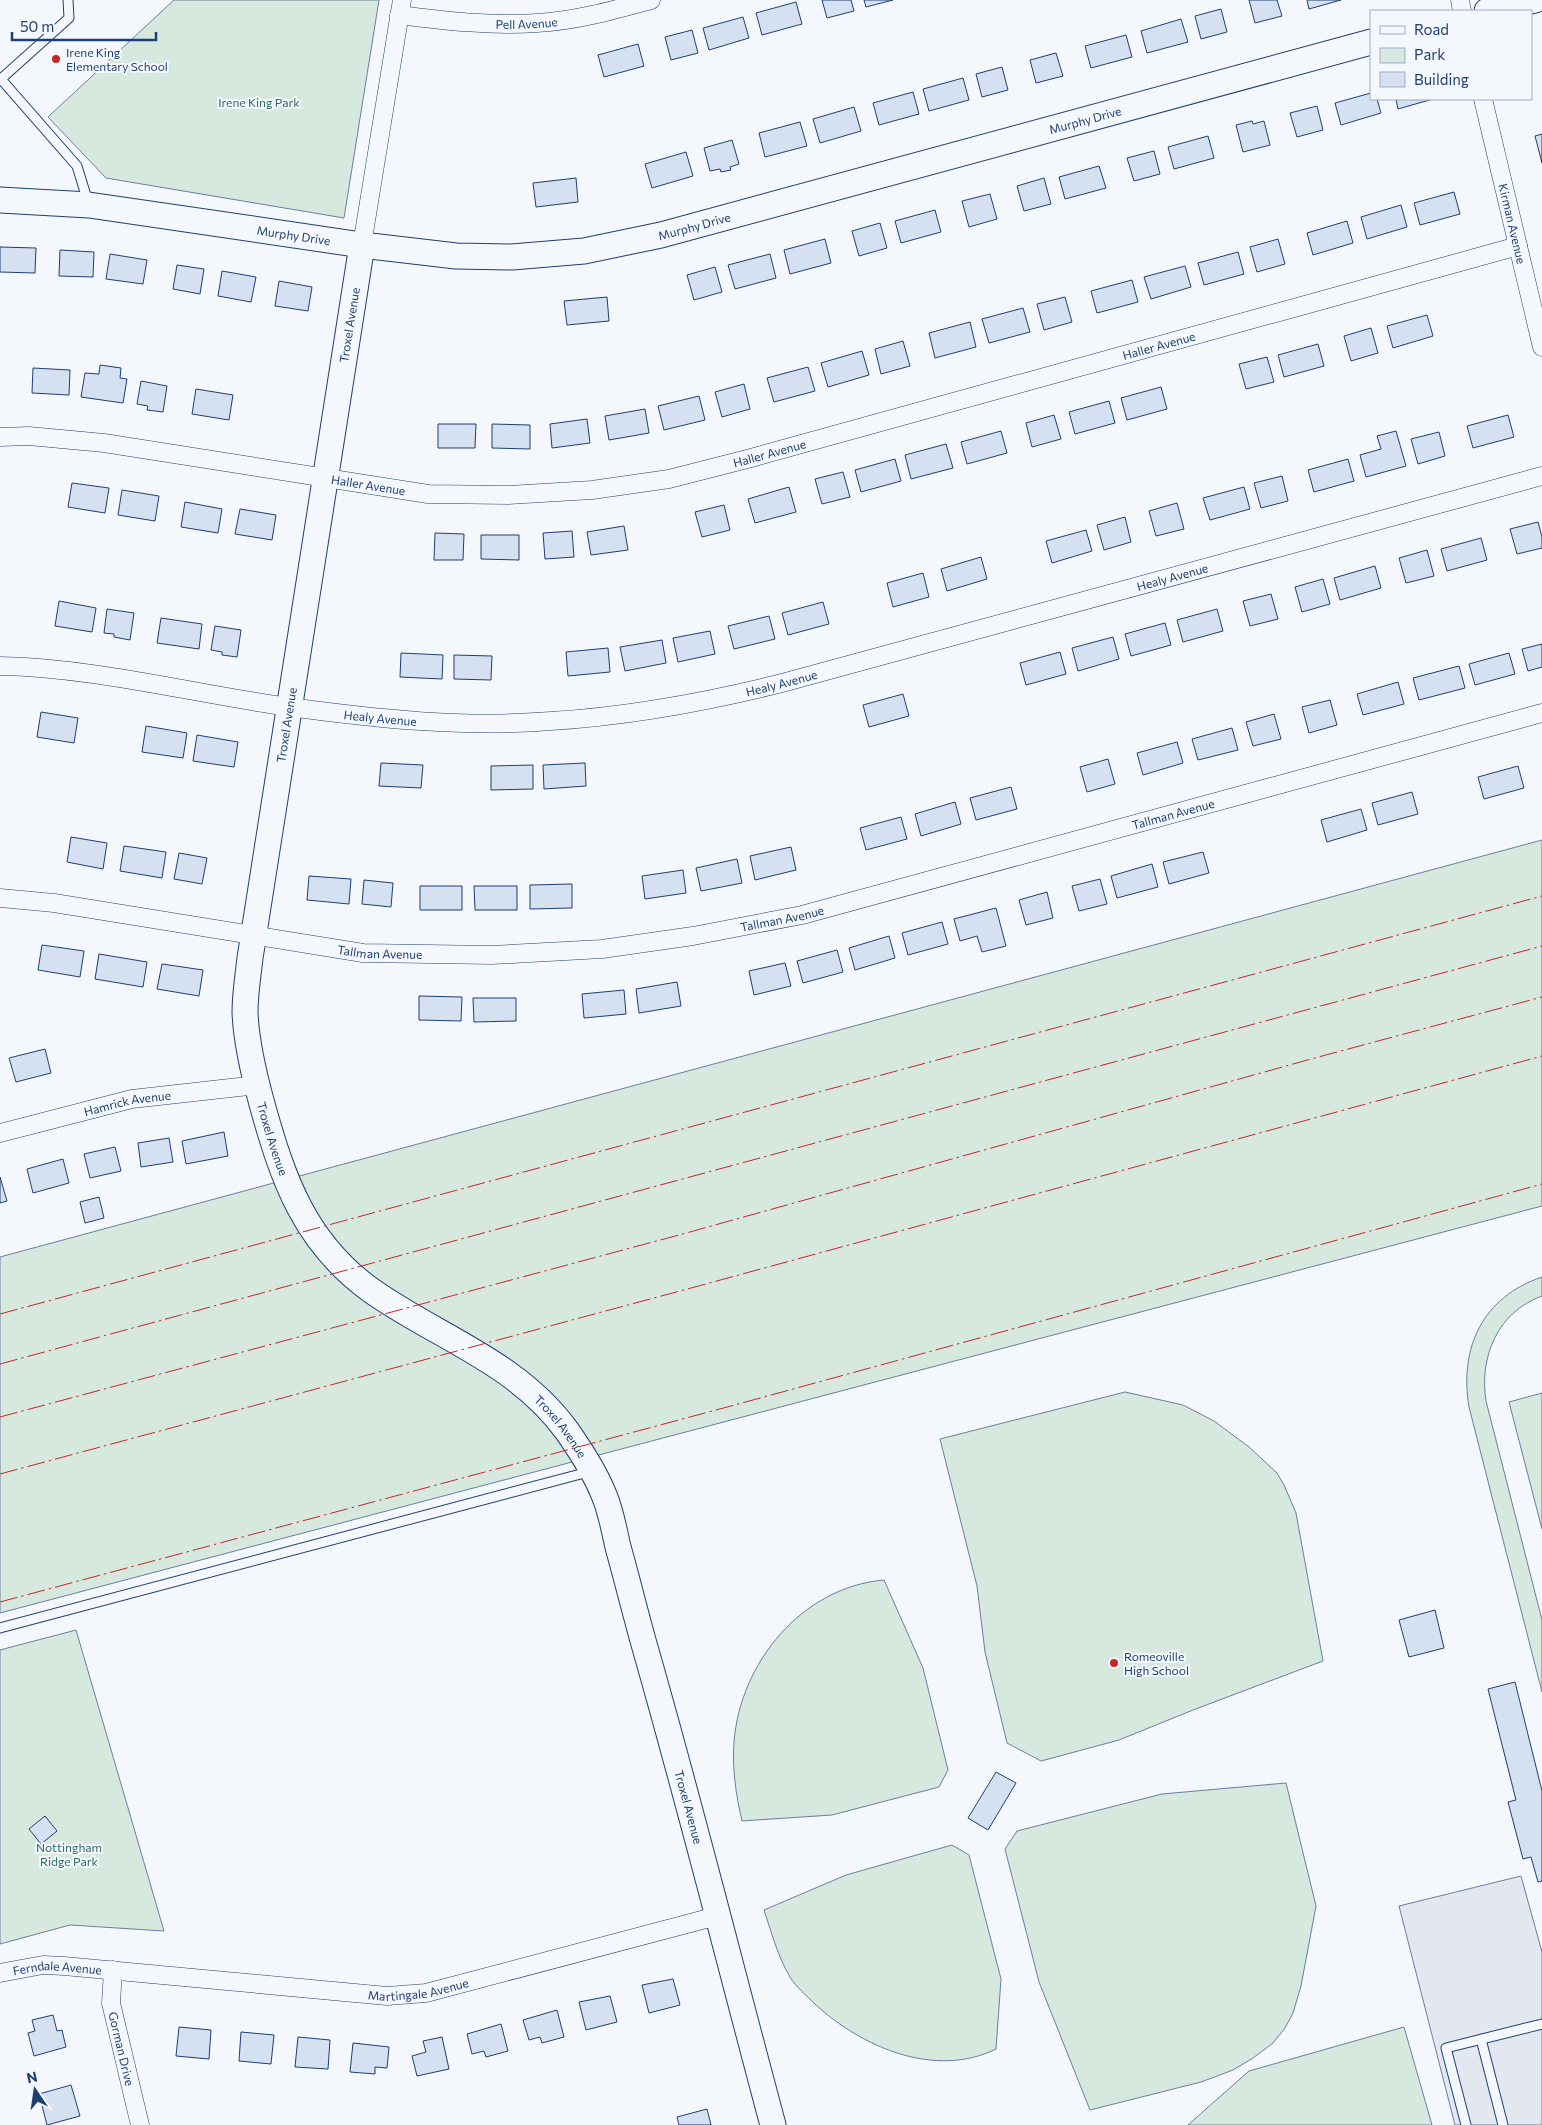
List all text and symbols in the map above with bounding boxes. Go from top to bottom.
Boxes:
scale bar [12,10,156,42]
legend [1370,10,1532,100]
street label: Pell Avenue [495,14,558,31]
text: 50 m [20,17,54,35]
text: Road [1414,20,1449,38]
place label: Irene King Elementary School [66,45,168,73]
text: Park [1414,45,1445,63]
marker: Irene King Elementary School [50,53,62,65]
text: Building [1414,70,1469,88]
park label: Irene King Park [218,95,300,109]
street label: Murphy Drive [1047,103,1123,136]
street label: Kirman Avenue [1496,182,1529,265]
street label: Murphy Drive [656,209,732,242]
street label: Murphy Drive [256,223,331,247]
street label: Troxel Avenue [336,286,362,364]
street label: Haller Avenue [1121,329,1197,362]
street label: Haller Avenue [731,436,807,469]
street label: Haller Avenue [330,472,406,497]
street label: Healy Avenue [1135,560,1210,593]
street label: Healy Avenue [744,667,819,698]
street label: Troxel Avenue [273,686,299,764]
street label: Healy Avenue [343,707,417,728]
street label: Tallman Avenue [1130,796,1216,832]
street label: Tallman Avenue [739,902,825,934]
street label: Tallman Avenue [336,942,422,961]
street label: Hamrick Avenue [82,1088,171,1118]
street label: Troxel Avenue [255,1100,291,1177]
street label: Troxel Avenue [532,1392,590,1460]
place label: Romeoville High School [1124,1649,1189,1677]
marker: Romeoville High School [1108,1657,1120,1669]
street label: Troxel Avenue [672,1768,706,1846]
park label: Nottingham Ridge Park [36,1840,102,1868]
street label: Ferndale Avenue [12,1958,103,1977]
street label: Martingale Avenue [367,1975,470,2003]
street label: Gorman Drive [106,2010,137,2087]
north arrow [10,2065,60,2115]
text: N [25,2067,39,2086]

